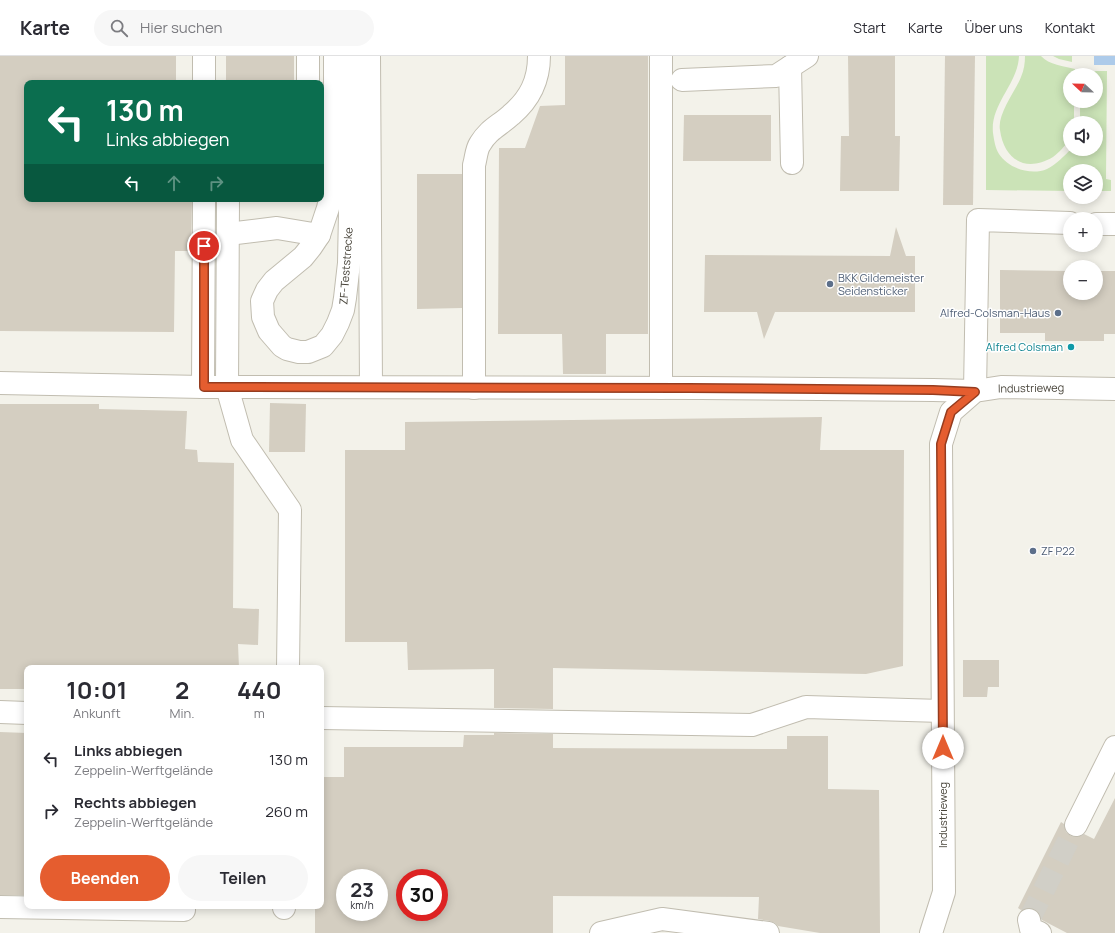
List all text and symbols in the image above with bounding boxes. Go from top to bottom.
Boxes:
search box [94,10,374,46]
text: Karte [20,15,70,41]
icon: search [108,17,130,39]
text: Hier suchen [140,17,222,38]
text: Start [853,18,886,37]
text: Karte [908,18,943,37]
text: Über uns [965,18,1023,37]
text: Kontakt [1045,18,1095,37]
north arrow [1063,68,1103,108]
map controls [1063,68,1103,300]
text: 130 m [106,91,184,129]
icon: left [40,96,92,148]
button: sound [1063,116,1103,156]
text: Links abbiegen [106,127,230,151]
button: layers [1063,164,1103,204]
icon: left [121,172,143,194]
icon: ahead [163,172,185,194]
icon: right [205,172,227,194]
button: + [1063,212,1103,252]
street label: ZF-Teststrecke [335,226,356,305]
pin [187,229,221,263]
icon: arrive [193,235,215,257]
button: − [1063,260,1103,300]
place label: BKK Gildemeister Seidensticker [838,270,924,298]
marker: BKK Gildemeister Seidensticker [825,279,835,289]
place label: Alfred-Colsman-Haus [940,305,1050,320]
marker: Alfred-Colsman-Haus [1053,308,1063,318]
place label: Alfred Colsman [986,339,1063,354]
marker: Alfred Colsman [1066,342,1076,352]
street label: Industrieweg [998,379,1064,396]
place label: ZF P22 [1041,543,1075,558]
marker: ZF P22 [1028,546,1038,556]
text: 10:01 [66,673,127,706]
text: 2 [175,673,189,706]
text: 440 [237,673,282,706]
text: Ankunft [73,704,121,722]
text: Min. [170,704,195,722]
text: m [254,704,265,722]
position arrow [922,727,964,769]
text: Links abbiegen [74,740,182,761]
icon: left [40,748,62,770]
text: 130 m [269,749,308,770]
text: Zeppelin-Werftgelände [74,761,213,779]
street label: Industrieweg [935,782,950,848]
text: Rechts abbiegen [74,792,196,813]
icon: right [40,800,62,822]
text: 260 m [265,801,308,822]
text: Zeppelin-Werftgelände [74,813,213,831]
button: Beenden [40,855,170,901]
button: Teilen [178,855,308,901]
speed limit sign: 30 [396,869,448,921]
text: 23 [350,876,374,903]
text: km/h [350,898,374,912]

